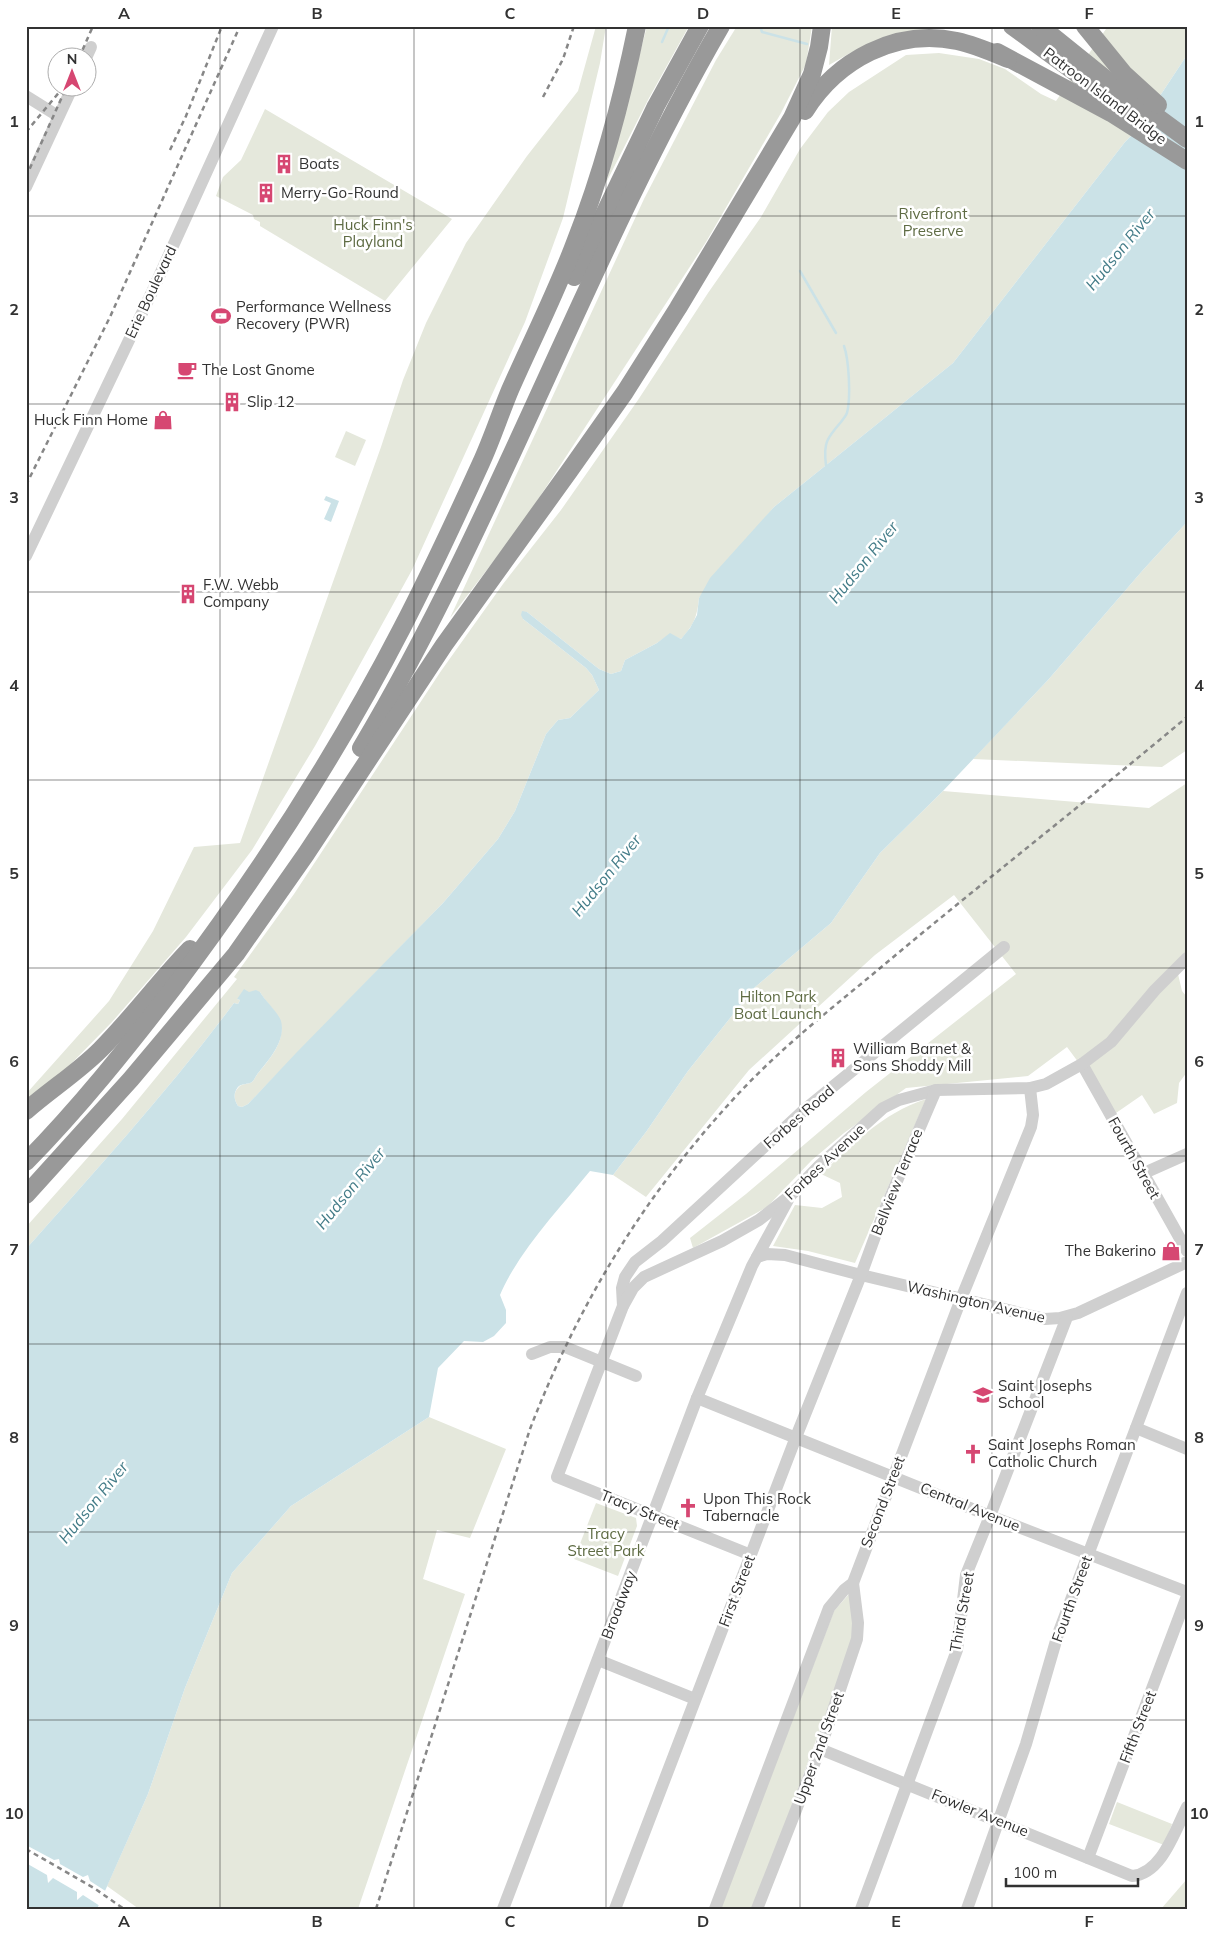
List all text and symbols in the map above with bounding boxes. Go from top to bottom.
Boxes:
text: A [118,3,130,23]
text: B [311,3,323,23]
text: C [505,3,516,23]
text: D [697,3,709,23]
text: E [891,3,901,23]
text: F [1084,3,1094,23]
street label: Patroon Island Bridge [1040,43,1171,148]
north arrow [48,48,98,98]
text: N [67,50,77,68]
text: 1 [9,111,19,131]
text: 1 [1194,111,1204,131]
building icon: Boats [273,153,295,175]
place label: Boats [299,154,339,173]
building icon: Merry-Go-Round [255,182,277,204]
place label: Merry-Go-Round [281,183,399,202]
water label: Hudson River [1081,203,1160,294]
park label: Riverfront Preserve [899,204,967,240]
park label: Huck Finn's Playland [333,215,413,251]
street label: Erie Boulevard [121,242,180,341]
place label: Performance Wellness Recovery (PWR) [236,297,392,333]
text: 2 [9,299,19,319]
text: 2 [1194,299,1204,319]
sports icon: Performance Wellness Recovery (PWR) [210,305,232,327]
cafe icon: The Lost Gnome [176,359,198,381]
place label: The Lost Gnome [202,360,315,379]
building icon: Slip 12 [221,391,243,413]
place label: Slip 12 [247,392,294,411]
shop icon: Huck Finn Home [152,409,174,431]
place label: Huck Finn Home [34,410,148,429]
text: 3 [9,487,19,507]
text: 3 [1194,487,1204,507]
water label: Hudson River [824,516,903,607]
place label: F.W. Webb Company [203,575,279,611]
building icon: F.W. Webb Company [177,583,199,605]
text: 4 [9,675,19,695]
text: 4 [1194,675,1204,695]
water label: Hudson River [567,829,646,920]
text: 5 [9,863,19,883]
text: 5 [1194,863,1204,883]
park label: Hilton Park Boat Launch [734,987,822,1023]
place label: William Barnet & Sons Shoddy Mill [853,1039,972,1075]
building icon: William Barnet & Sons Shoddy Mill [827,1047,849,1069]
text: 6 [9,1051,19,1071]
text: 6 [1194,1051,1204,1071]
street label: Forbes Road [759,1081,838,1152]
street label: Fourth Street [1104,1114,1165,1202]
street label: Forbes Avenue [781,1120,869,1204]
street label: Bellview Terrace [866,1126,927,1238]
water label: Hudson River [311,1142,390,1233]
text: 7 [9,1239,19,1259]
text: 7 [1194,1239,1204,1259]
shop icon: The Bakerino [1160,1240,1182,1262]
place label: The Bakerino [1065,1241,1156,1260]
street label: Washington Avenue [905,1276,1047,1327]
place label: Saint Josephs School [998,1376,1092,1412]
school or university icon: Saint Josephs School [972,1384,994,1406]
text: 8 [9,1427,19,1447]
text: 8 [1194,1427,1204,1447]
place label: Saint Josephs Roman Catholic Church [988,1435,1136,1471]
church icon: Saint Josephs Roman Catholic Church [962,1443,984,1465]
street label: Second Street [856,1453,909,1550]
water label: Hudson River [54,1456,133,1547]
street label: Central Avenue [917,1478,1023,1535]
street label: Tracy Street [598,1485,682,1534]
place label: Upon This Rock Tabernacle [703,1489,811,1525]
church icon: Upon This Rock Tabernacle [677,1497,699,1519]
park label: Tracy Street Park [568,1524,645,1560]
street label: First Street [714,1552,759,1629]
street label: Fourth Street [1047,1553,1096,1645]
street label: Broadway [597,1568,640,1642]
street label: Third Street [945,1570,978,1654]
text: 9 [9,1615,19,1635]
text: 9 [1194,1615,1204,1635]
street label: Fifth Street [1115,1688,1160,1766]
street label: Upper 2nd Street [789,1689,848,1807]
street label: Fowler Avenue [929,1784,1031,1841]
text: 10 [4,1803,24,1823]
text: 10 [1189,1803,1209,1823]
scale bar [1006,1855,1138,1887]
text: 100 m [1013,1863,1057,1882]
text: A [118,1911,130,1931]
text: B [311,1911,323,1931]
text: C [505,1911,516,1931]
text: D [697,1911,709,1931]
text: E [891,1911,901,1931]
text: F [1084,1911,1094,1931]

